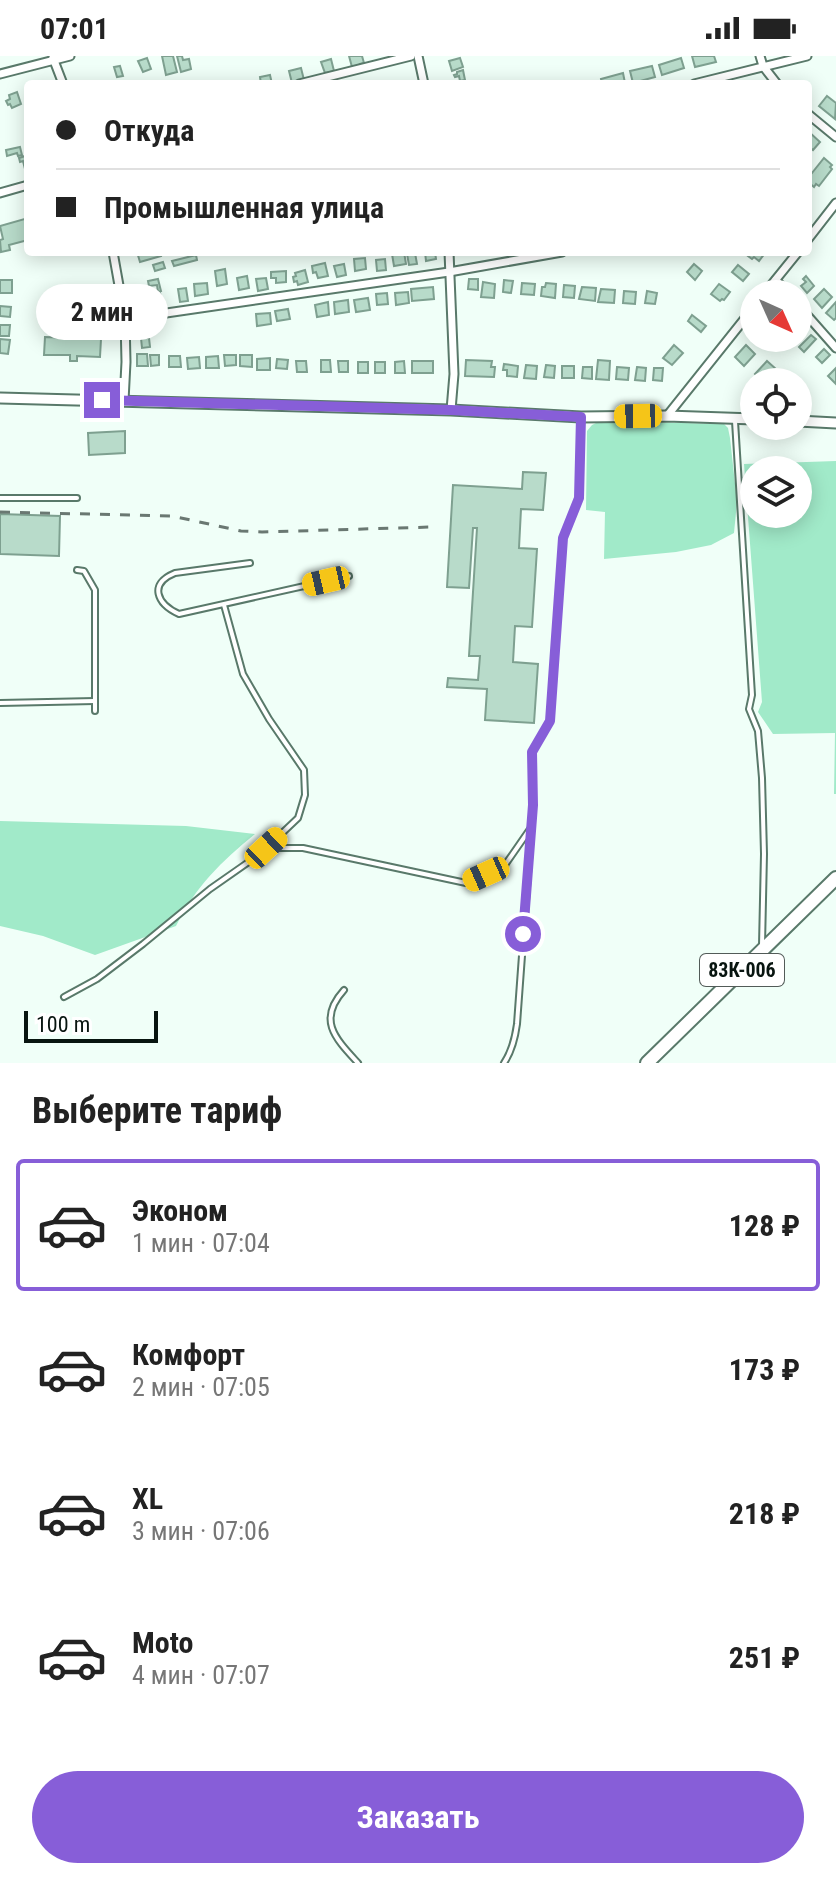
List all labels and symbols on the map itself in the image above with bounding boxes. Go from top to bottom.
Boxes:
north arrow [740,280,812,352]
callout: 2 мин [36,284,168,340]
route end [84,382,120,418]
car [614,404,662,428]
car [300,564,352,598]
car [240,823,292,873]
car [459,853,513,895]
route start [505,916,541,952]
road number: 83К-006 [700,954,784,986]
scale bar [24,1007,158,1043]

